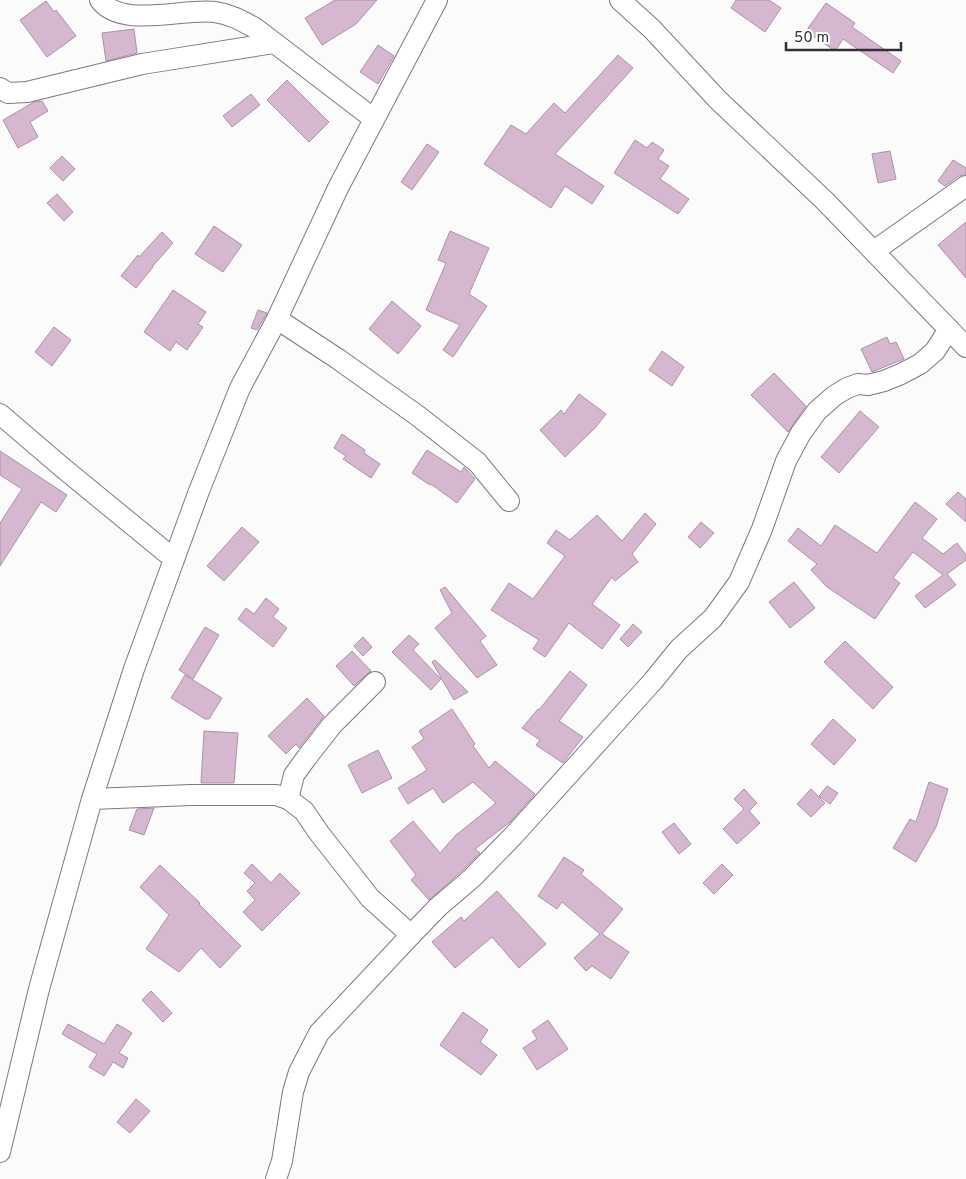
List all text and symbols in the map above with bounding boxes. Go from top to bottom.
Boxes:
scale bar [786,20,901,52]
text: 50 m [794,29,829,48]

